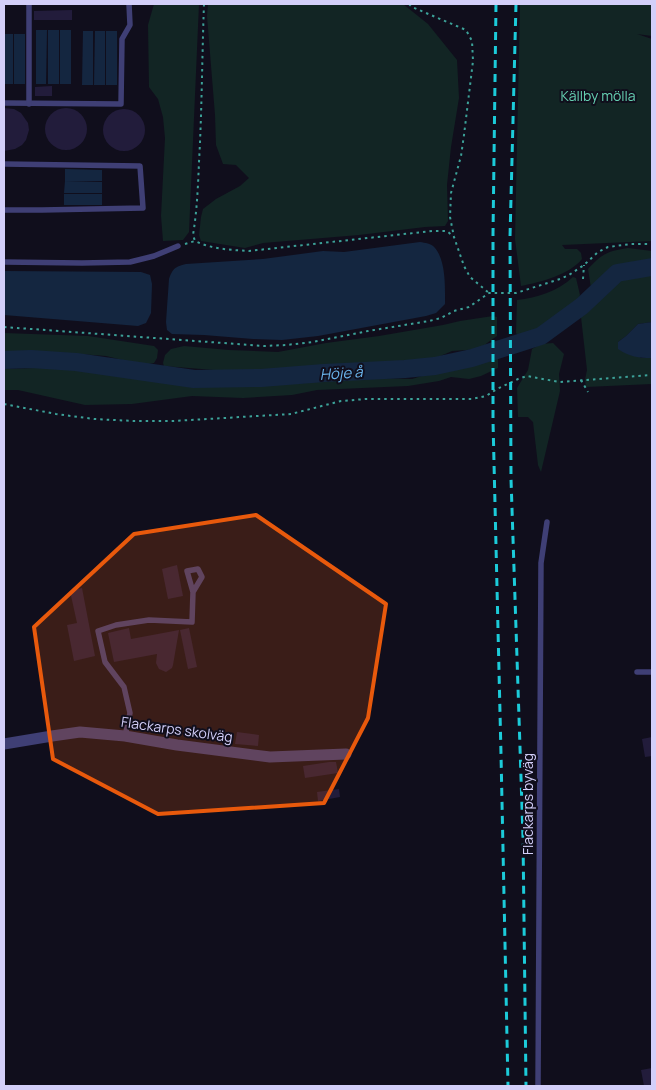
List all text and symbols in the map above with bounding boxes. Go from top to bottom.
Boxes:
park label: Källby mölla [560,86,636,105]
water label: Höje å [319,361,364,385]
street label: Flackarps skolväg [120,712,234,746]
street label: Flackarps byväg [518,753,537,855]

